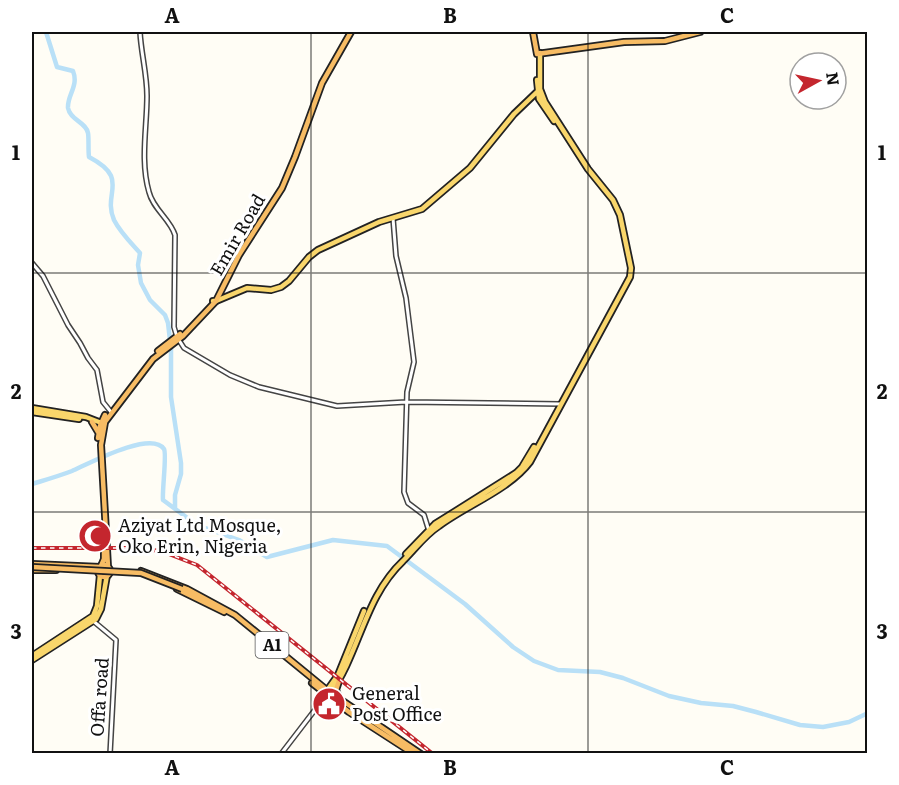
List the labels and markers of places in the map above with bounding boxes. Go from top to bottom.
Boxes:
place label: Aziyat Ltd Mosque, Oko Erin, Nigeria [118,511,282,559]
mosque icon: Aziyat Ltd Mosque, Oko Erin, Nigeria [77,518,113,554]
place label: General Post Office [352,679,442,727]
public building icon: General Post Office [311,686,347,722]

